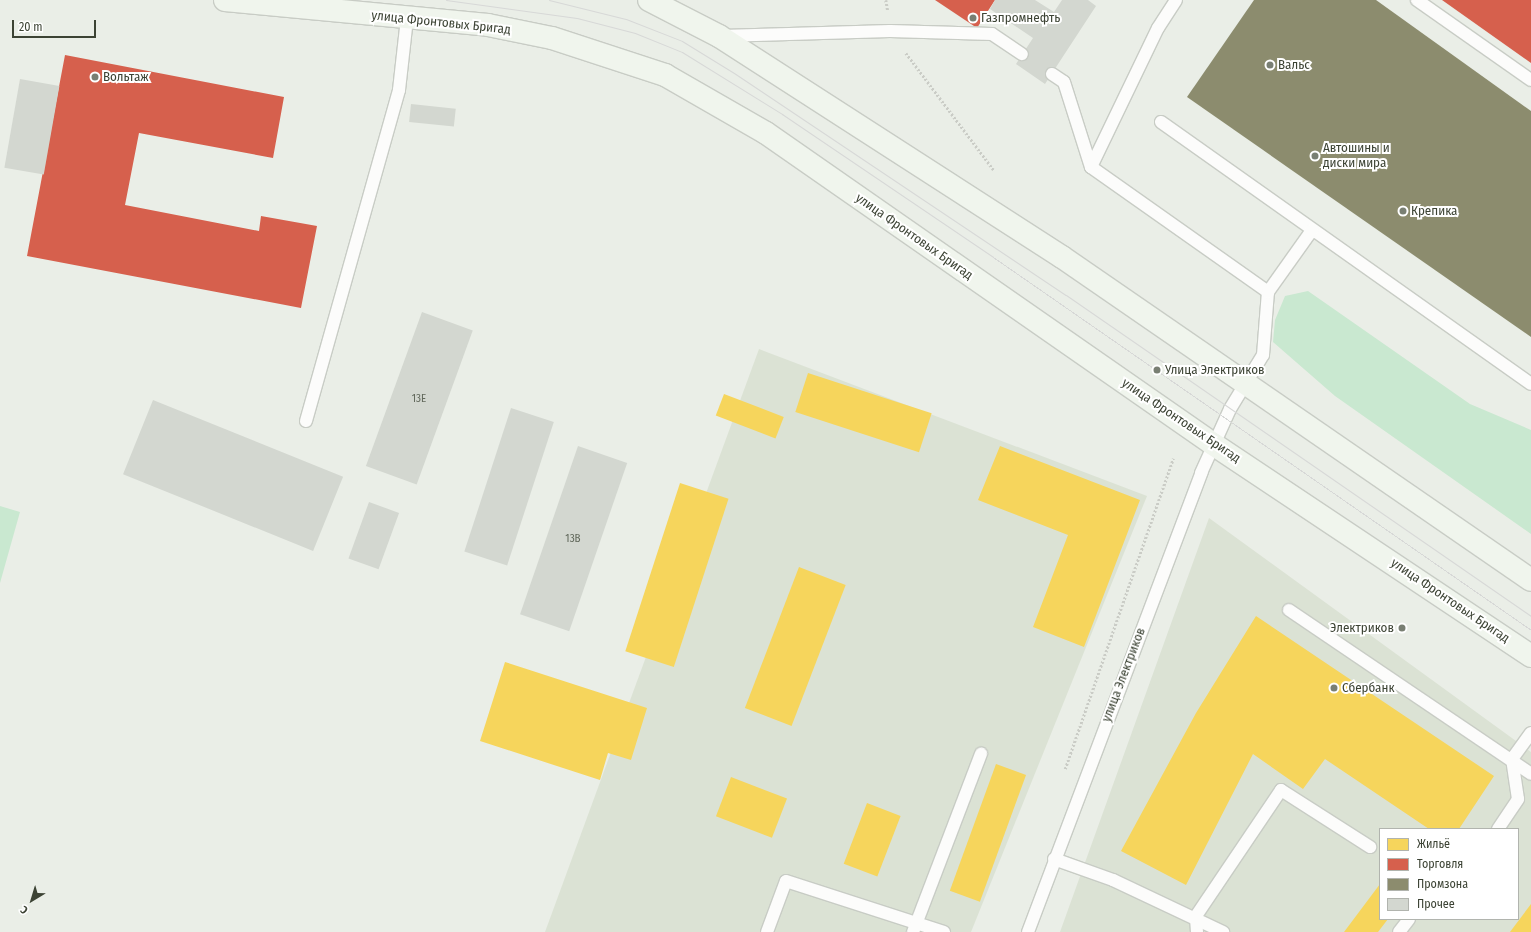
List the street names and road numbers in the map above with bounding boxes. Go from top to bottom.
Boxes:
street label: улица Фронтовых Бригад [371,8,511,38]
street label: улица Фронтовых Бригад [852,191,976,283]
street label: улица Фронтовых Бригад [1119,375,1243,467]
street label: улица Фронтовых Бригад [1388,555,1512,647]
street label: улица Электриков [1099,626,1149,724]

